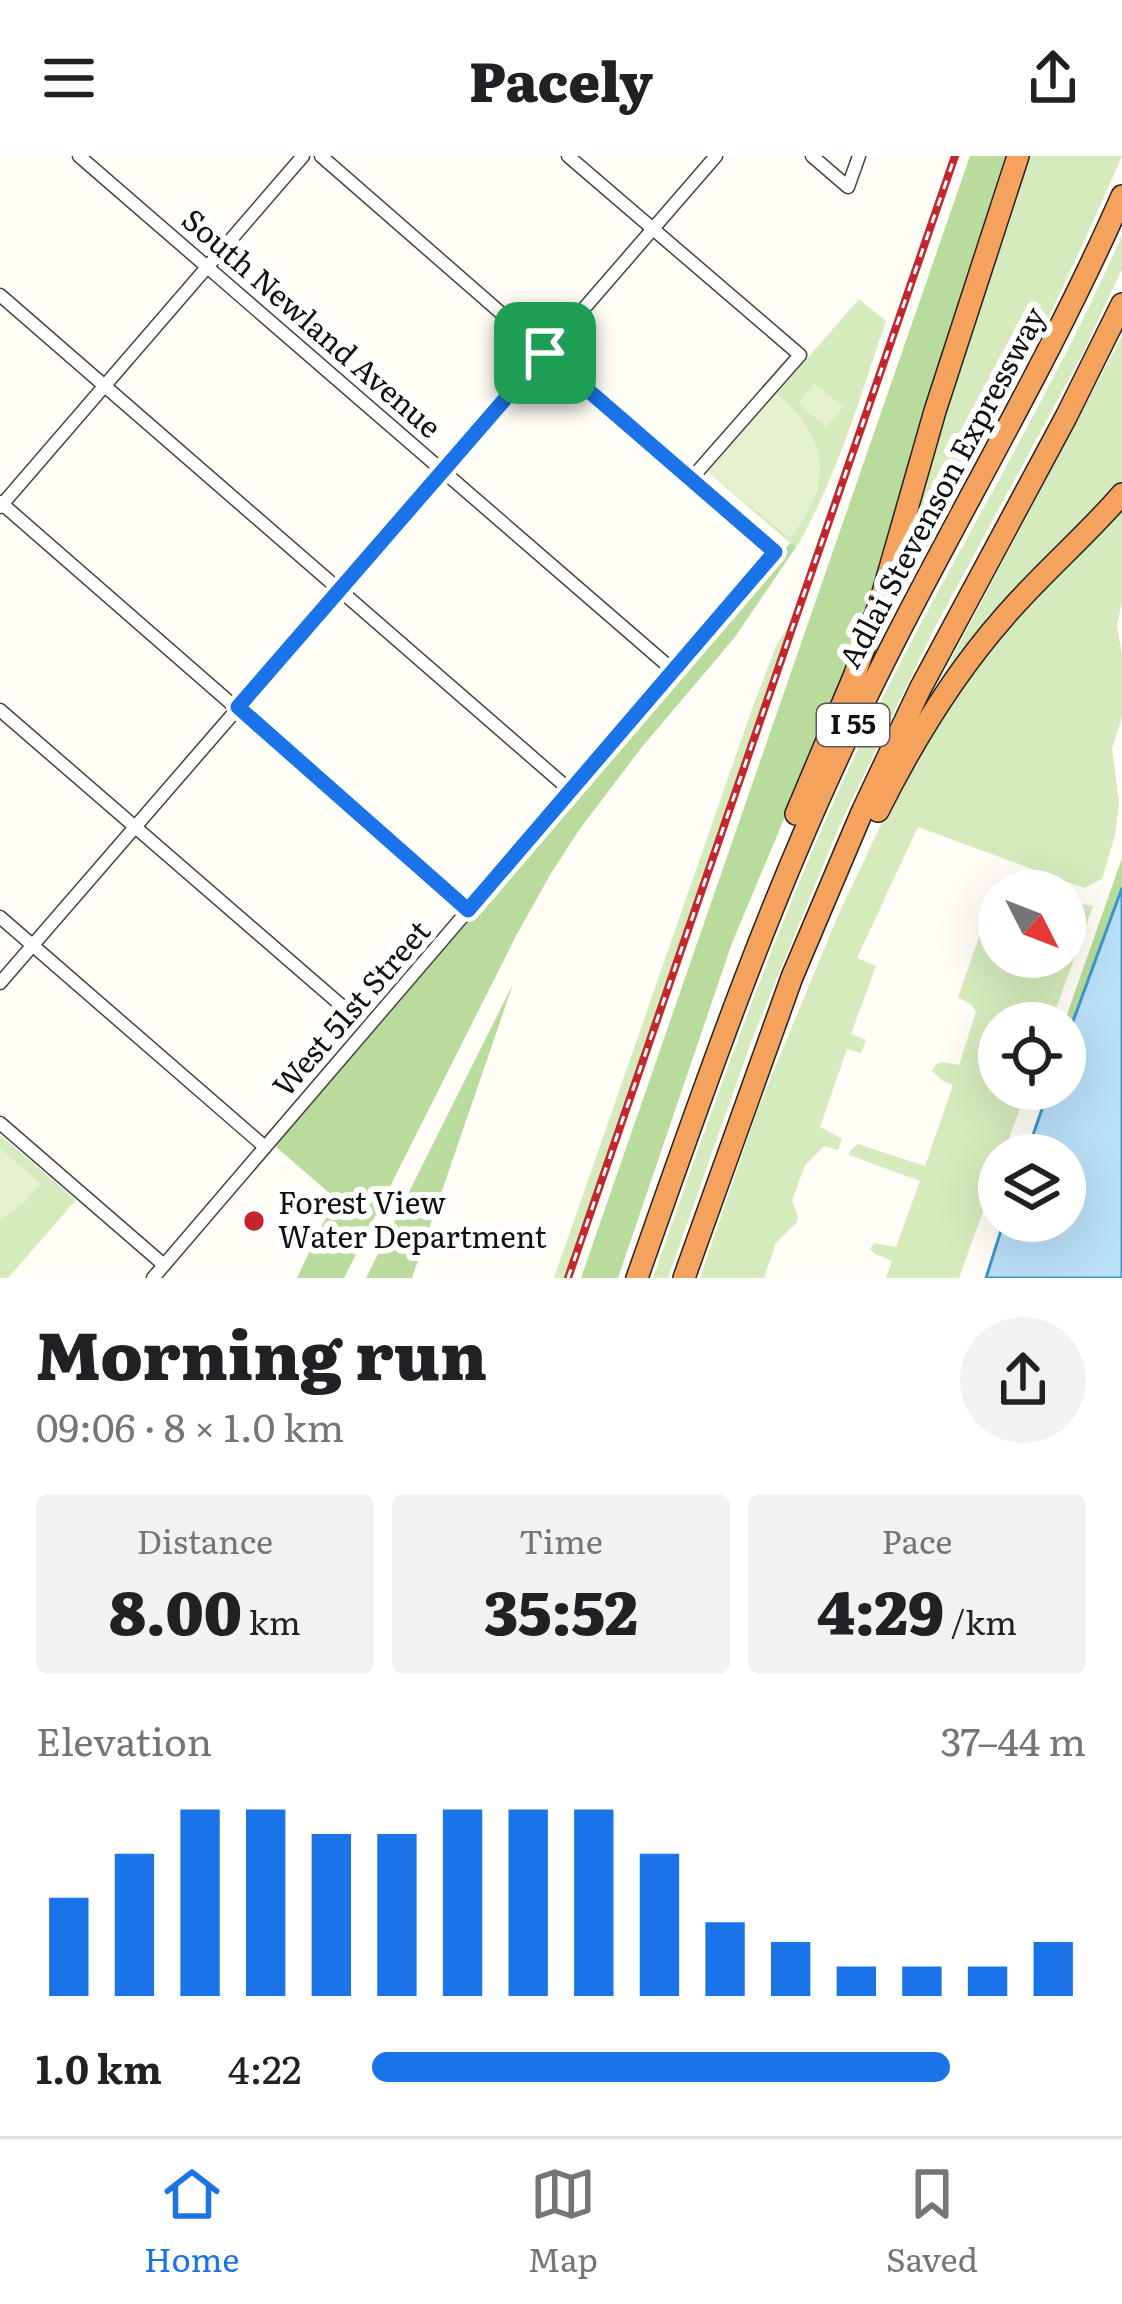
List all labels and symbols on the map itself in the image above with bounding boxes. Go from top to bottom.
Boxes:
street label: South Newland Avenue [174,197,452,447]
street label: Adlai Stevenson Expressway [826,297,1055,675]
pin [494,302,596,404]
road number: I 55 [817,704,889,746]
north arrow [978,870,1086,978]
street label: West 51st Street [261,909,439,1105]
place label: Forest View Water Department [278,1179,547,1257]
marker: Forest View Water Department [241,1208,267,1234]

